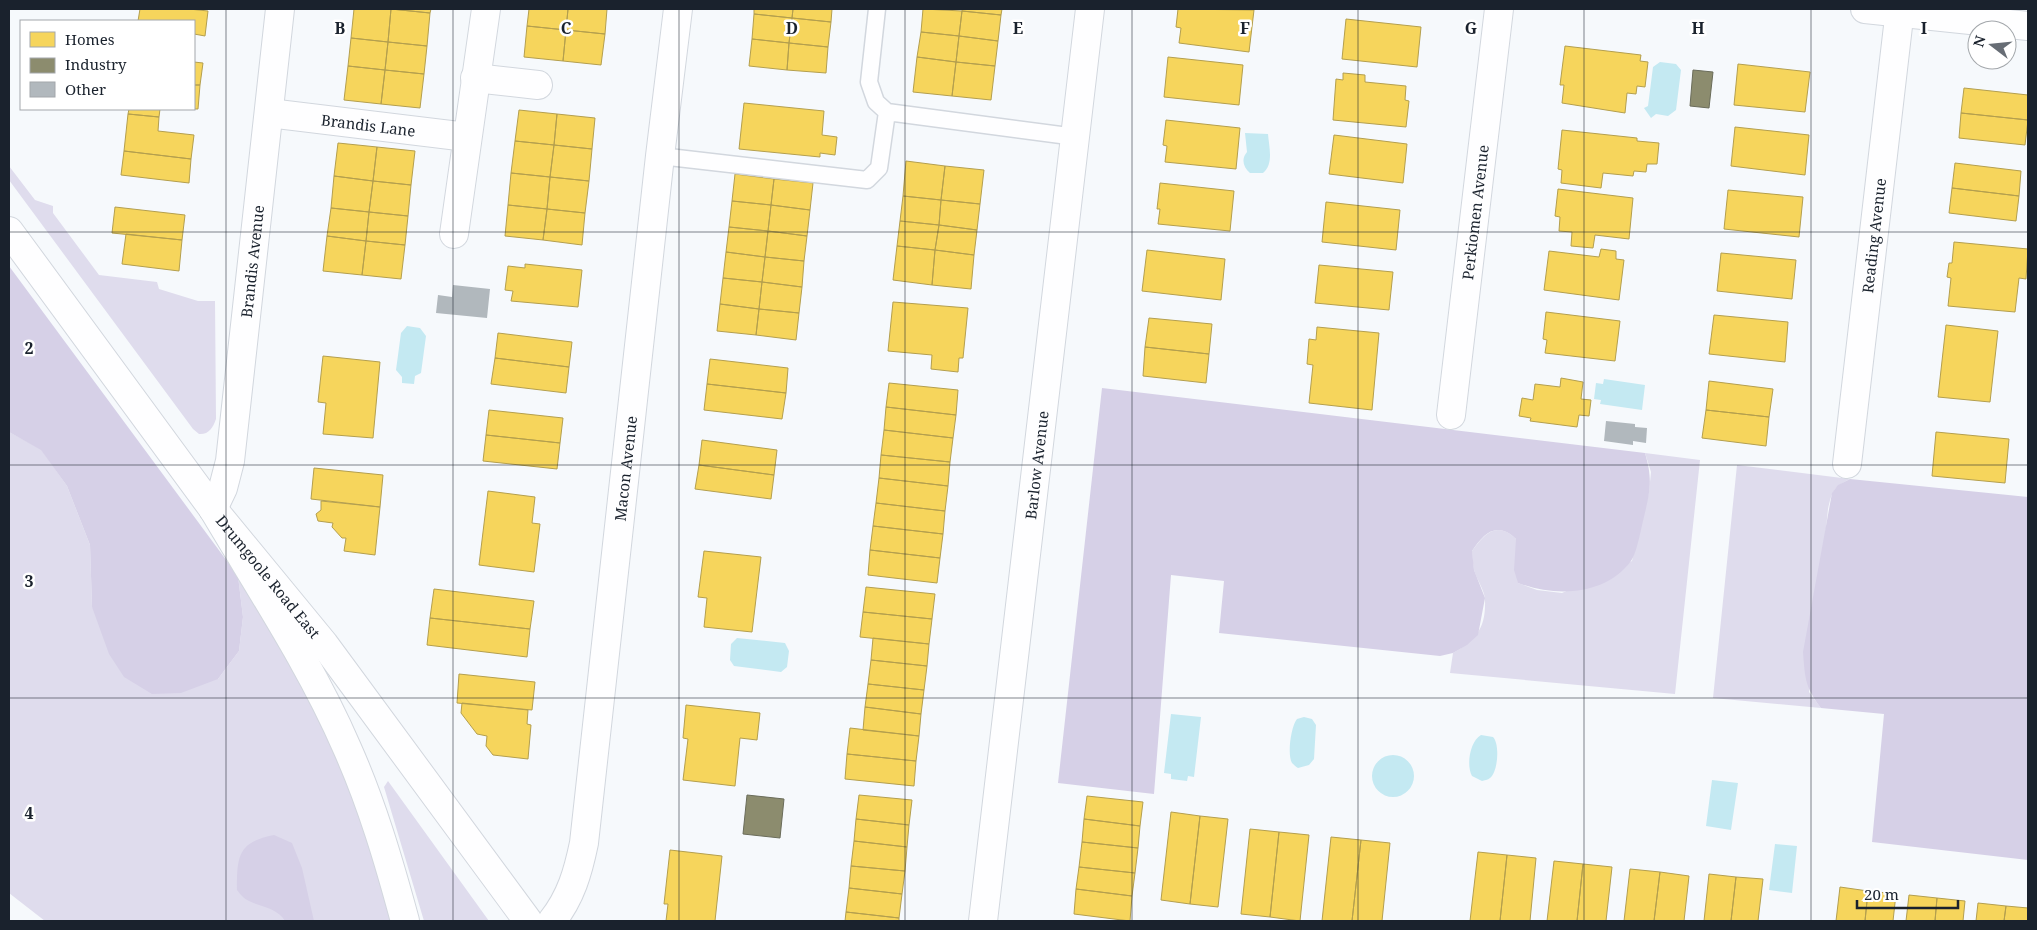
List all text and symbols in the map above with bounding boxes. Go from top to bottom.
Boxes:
text: B [335,17,346,39]
text: C [561,17,572,39]
text: D [786,17,798,39]
text: E [1013,17,1023,39]
text: F [1240,17,1250,39]
text: G [1465,17,1477,39]
text: H [1691,17,1705,39]
text: I [1921,17,1927,39]
legend [20,20,195,110]
north arrow [1967,20,2017,70]
text: Homes [65,29,115,49]
text: N [1968,33,1990,49]
text: Industry [65,54,127,74]
text: Other [65,79,106,99]
street label: Brandis Lane [320,109,417,141]
street label: Perkiomen Avenue [1457,144,1493,281]
street label: Reading Avenue [1857,177,1890,294]
street label: Brandis Avenue [236,204,268,319]
text: 2 [24,337,34,359]
street label: Barlow Avenue [1020,410,1053,520]
street label: Macon Avenue [610,415,641,522]
street label: Drumgoole Road East [212,511,325,642]
text: 3 [24,570,34,592]
text: 4 [24,802,34,824]
scale bar [1857,878,1958,910]
text: 20 m [1864,884,1899,904]

